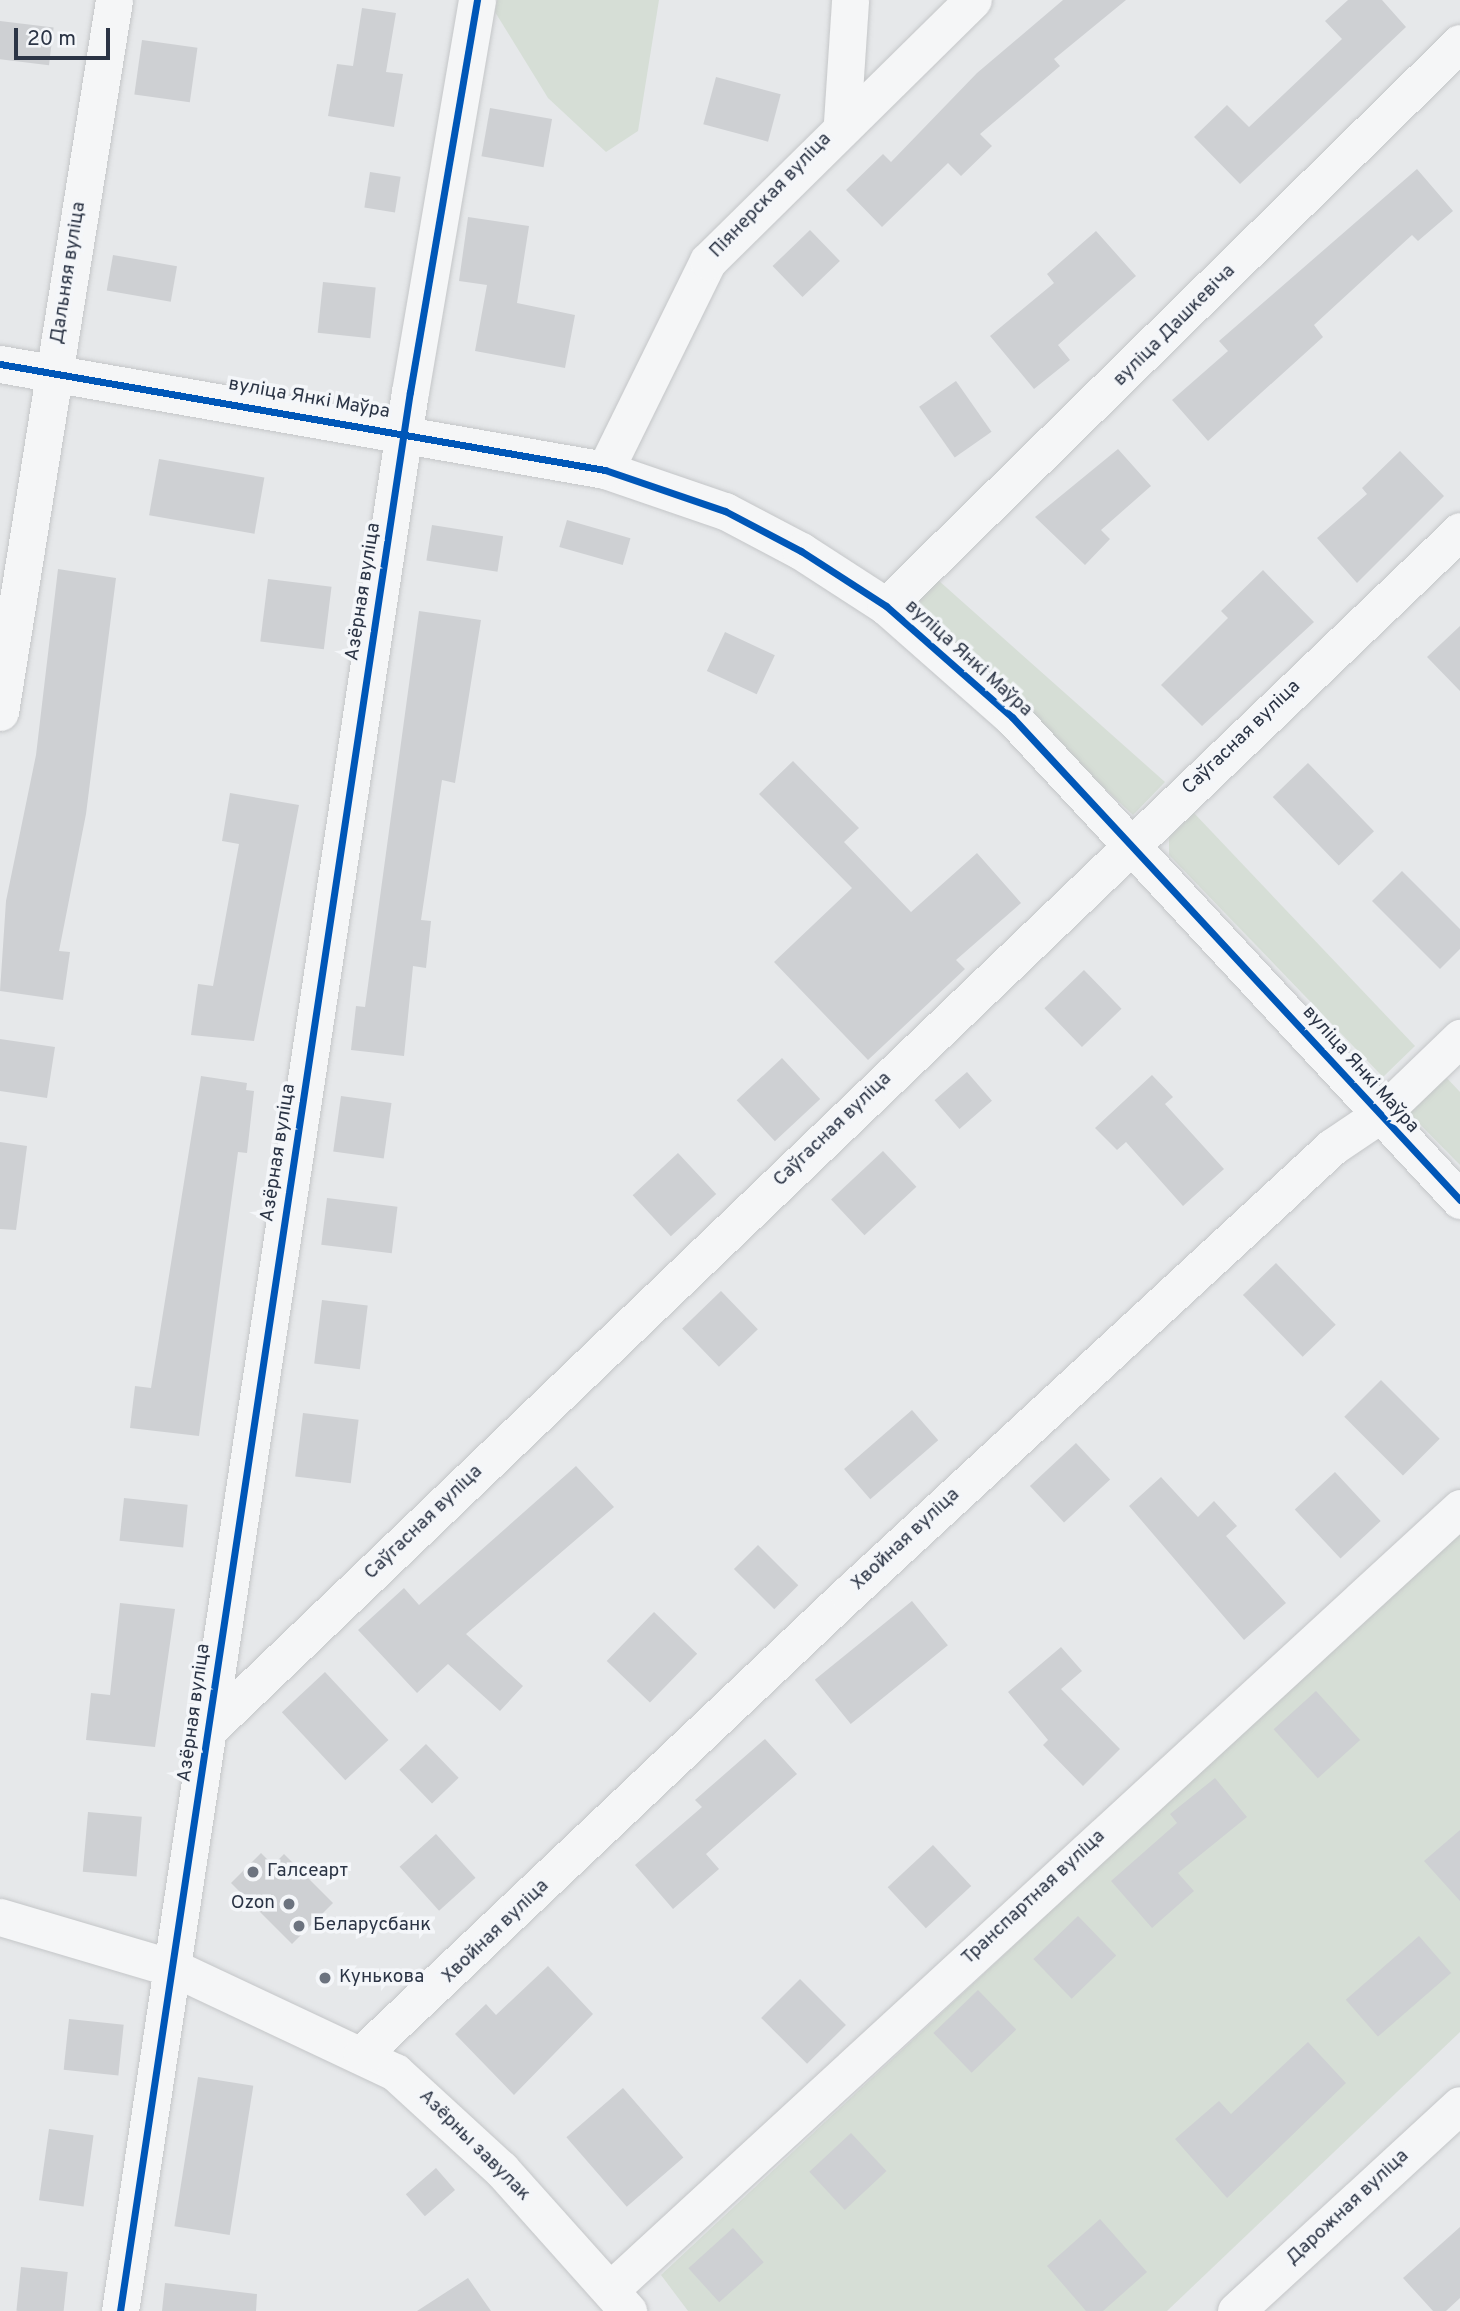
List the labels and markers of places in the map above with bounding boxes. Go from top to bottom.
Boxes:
place label: Галсеарт [267,1861,348,1883]
marker: Галсеарт [245,1864,261,1880]
place label: Ozon [231,1893,275,1915]
marker: Ozon [281,1896,297,1912]
place label: Беларусбанк [313,1915,431,1937]
marker: Беларусбанк [291,1918,307,1934]
place label: Кунькова [339,1967,424,1989]
marker: Кунькова [317,1970,333,1986]

